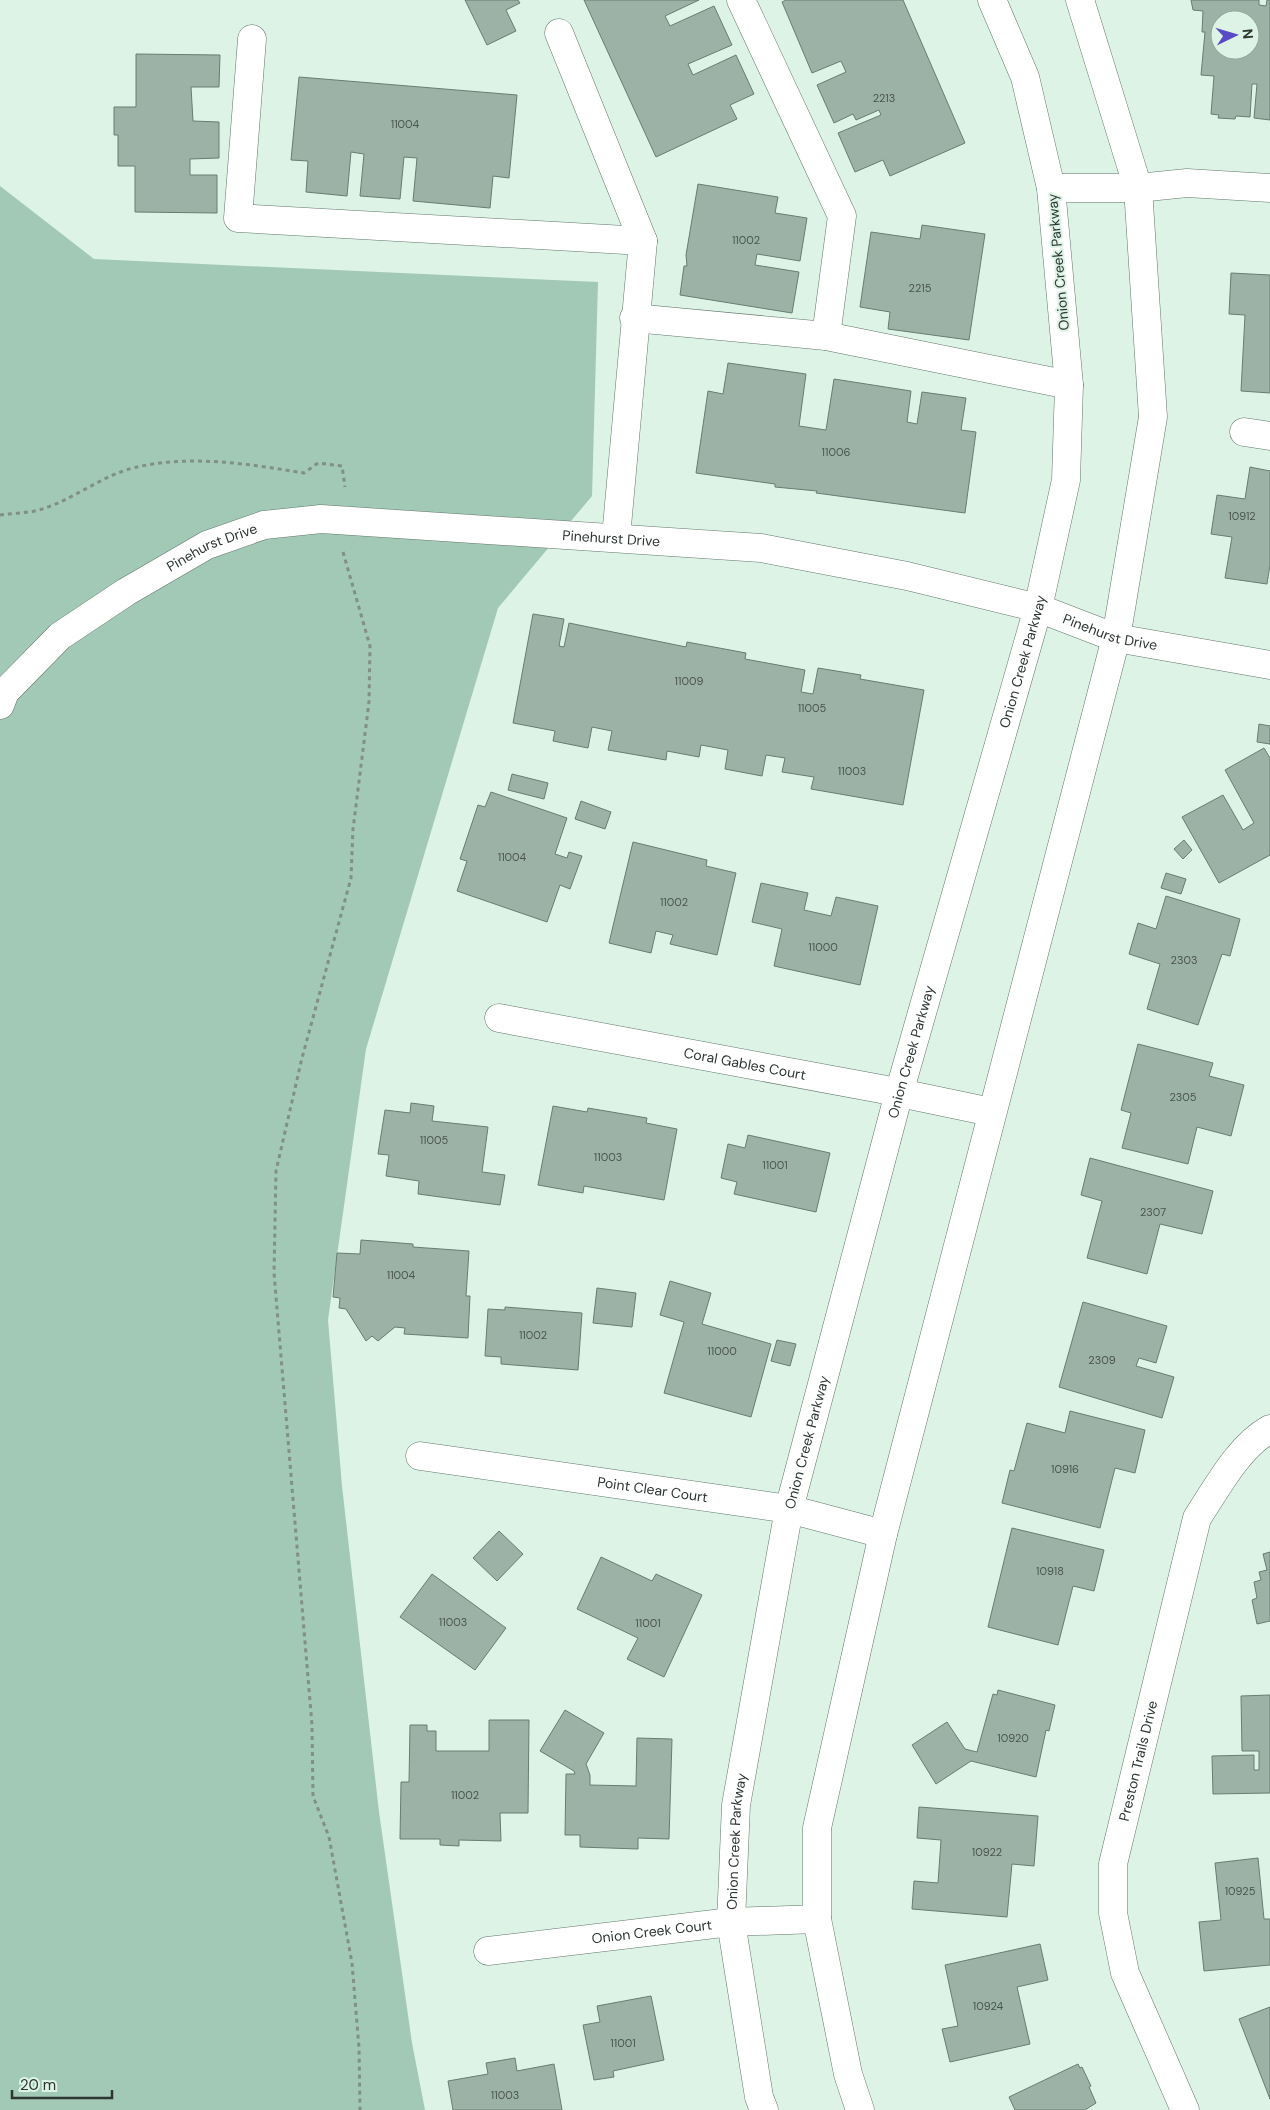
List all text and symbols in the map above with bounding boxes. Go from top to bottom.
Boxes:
north arrow [1210,10,1260,60]
text: N [1239,28,1257,40]
house number: 2213 [873,91,895,105]
house number: 11004 [391,117,420,131]
street label: Onion Creek Parkway [1043,193,1073,331]
house number: 11002 [732,233,760,247]
house number: 2215 [909,281,932,295]
house number: 11006 [822,445,850,459]
house number: 10912 [1228,509,1256,523]
street label: Pinehurst Drive [163,519,260,576]
street label: Pinehurst Drive [562,526,661,550]
street label: Onion Creek Parkway [995,593,1050,730]
street label: Pinehurst Drive [1060,609,1159,654]
house number: 11009 [675,674,703,688]
house number: 11005 [798,701,827,715]
house number: 11003 [838,764,866,778]
house number: 11004 [498,850,527,864]
house number: 11002 [660,895,688,909]
house number: 11000 [808,940,838,954]
house number: 2303 [1171,953,1197,967]
street label: Onion Creek Parkway [884,983,938,1120]
street label: Coral Gables Court [682,1044,807,1084]
house number: 2305 [1169,1090,1197,1104]
house number: 11005 [420,1133,449,1147]
house number: 11003 [594,1150,622,1164]
house number: 11001 [762,1158,788,1172]
house number: 2307 [1140,1205,1166,1219]
house number: 11004 [387,1268,416,1282]
house number: 11002 [519,1328,547,1342]
house number: 11000 [707,1344,737,1358]
house number: 2309 [1088,1353,1116,1367]
street label: Onion Creek Parkway [780,1373,833,1511]
house number: 10916 [1051,1462,1079,1476]
street label: Point Clear Court [596,1473,709,1506]
house number: 10918 [1036,1564,1064,1578]
house number: 11003 [439,1615,467,1629]
house number: 11001 [635,1616,661,1630]
street label: Preston Trails Drive [1115,1699,1161,1823]
house number: 10920 [997,1731,1029,1745]
street label: Onion Creek Parkway [723,1771,751,1910]
house number: 11002 [451,1788,479,1802]
house number: 10922 [972,1845,1002,1859]
house number: 10925 [1225,1884,1256,1898]
street label: Onion Creek Court [591,1915,713,1948]
house number: 10924 [973,1999,1004,2013]
house number: 11001 [610,2036,636,2050]
scale bar [12,2068,112,2100]
text: 20 m [20,2075,56,2095]
house number: 11003 [491,2088,519,2102]

